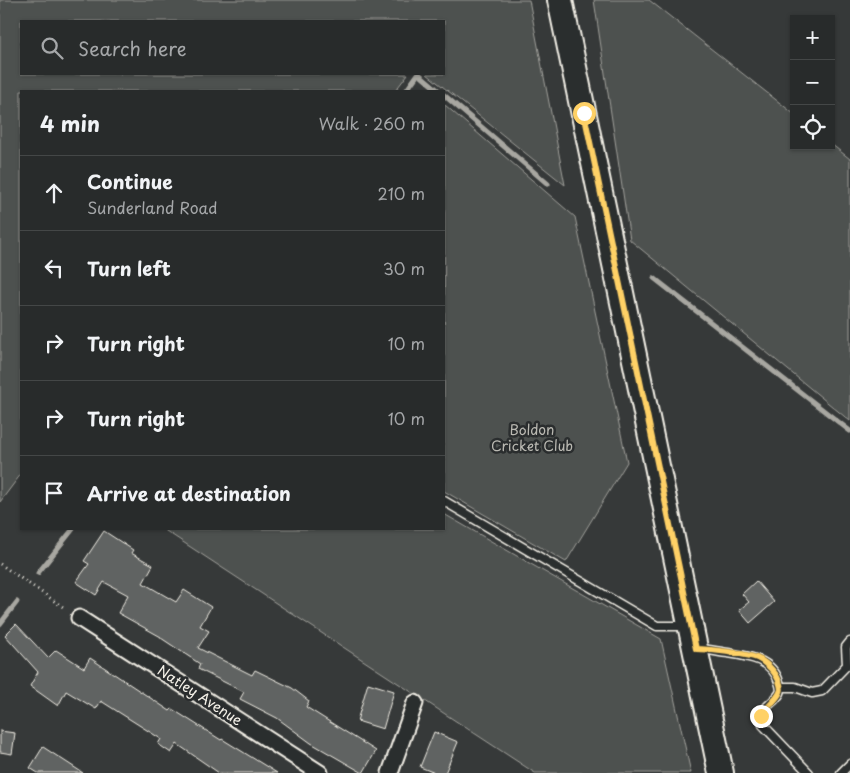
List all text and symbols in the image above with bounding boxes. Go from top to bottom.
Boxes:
map controls [790,15,835,150]
button: + [790,15,835,60]
search box [20,20,445,75]
icon: search [38,34,66,62]
text: Search here [78,34,187,62]
button: − [790,60,835,105]
route start [573,102,596,125]
button: locate [790,105,835,150]
text: 4 min [40,107,100,139]
text: Walk · 260 m [319,111,425,135]
text: Continue [87,167,173,195]
icon: ahead [40,179,68,207]
text: 210 m [377,181,425,205]
text: Sunderland Road [87,195,217,219]
icon: left [40,254,68,282]
text: Turn left [87,254,171,282]
text: 30 m [383,256,425,280]
icon: right [40,329,68,357]
text: Turn right [87,329,185,357]
text: 10 m [388,331,425,355]
icon: right [40,404,68,432]
text: Turn right [87,404,185,432]
text: 10 m [388,406,425,430]
park label: Boldon Cricket Club [491,419,573,456]
icon: arrive [40,479,68,507]
text: Arrive at destination [87,479,291,507]
street label: Natley Avenue [153,660,247,731]
route end [750,705,773,728]

